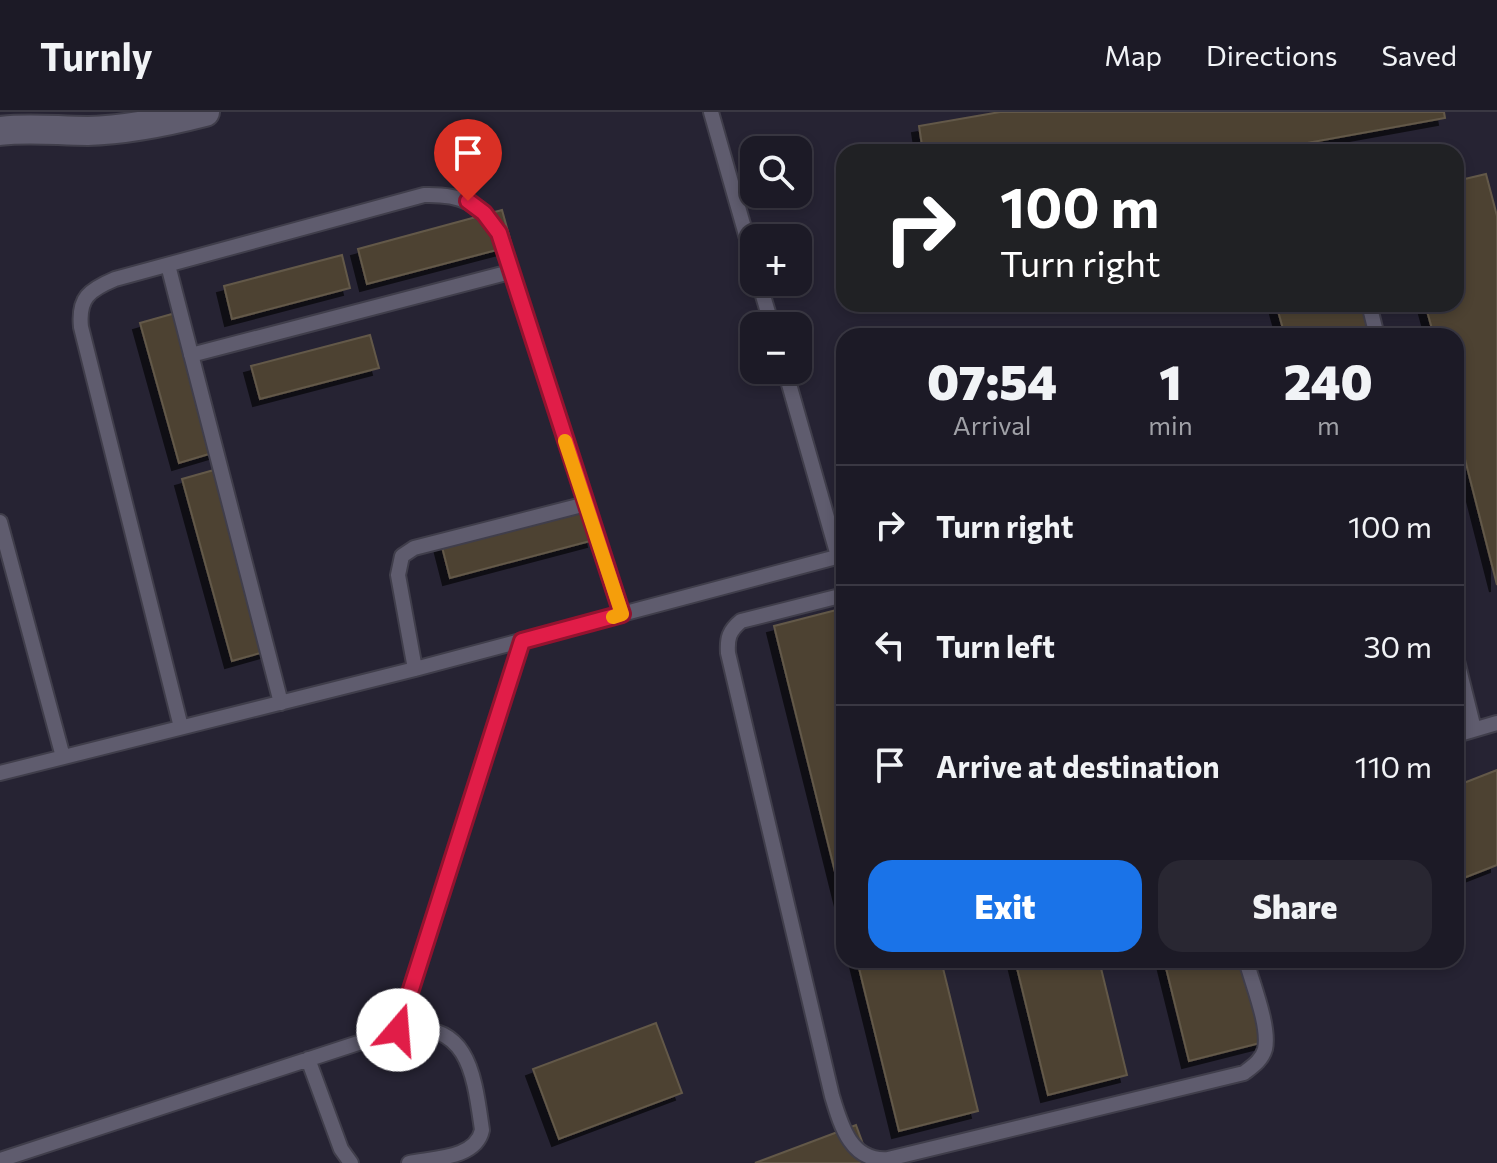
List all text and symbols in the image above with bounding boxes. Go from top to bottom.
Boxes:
text: Turnly [40,32,153,79]
text: Map [1104,38,1162,72]
text: Directions [1206,38,1337,72]
text: Saved [1381,38,1457,72]
pin [434,119,502,201]
icon: arrive [446,131,490,175]
map controls [740,136,812,384]
button: search [740,136,812,208]
text: 100 m [1000,171,1159,240]
icon: right [868,176,972,280]
button: + [740,224,812,296]
text: Turn right [1000,240,1161,284]
button: − [740,312,812,384]
text: 07:54 [927,351,1057,410]
text: 1 [1159,351,1182,410]
text: 240 [1284,351,1373,410]
text: Arrival [953,409,1031,440]
text: min [1148,409,1193,440]
text: m [1317,409,1340,440]
icon: right [868,503,912,547]
text: Turn right [936,507,1073,544]
text: 100 m [1348,507,1432,544]
icon: left [868,623,912,667]
text: Turn left [936,627,1055,664]
text: 30 m [1363,627,1432,664]
icon: arrive [868,743,912,787]
text: Arrive at destination [936,747,1220,784]
text: 110 m [1355,747,1432,784]
button: Exit [868,860,1142,952]
button: Share [1158,860,1432,952]
position arrow [356,988,440,1072]

